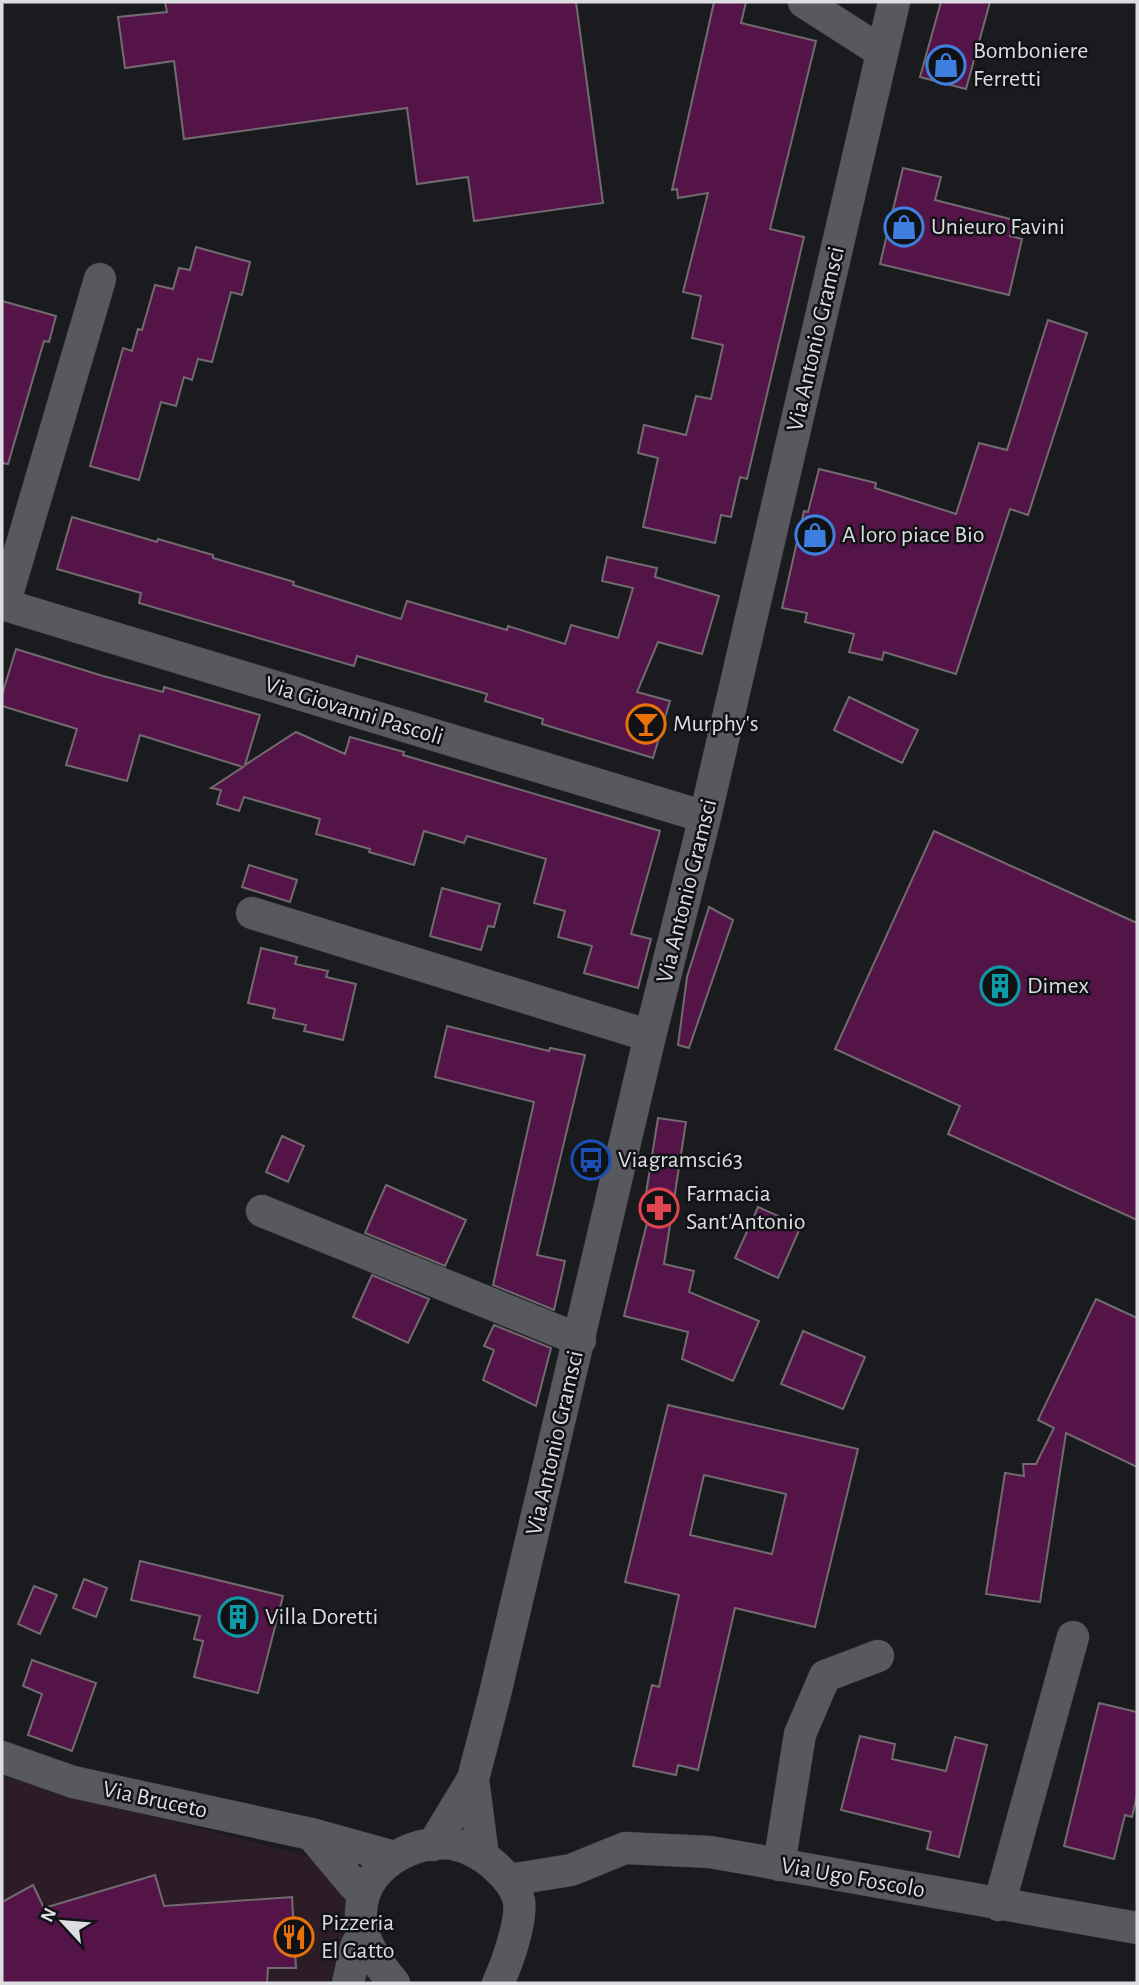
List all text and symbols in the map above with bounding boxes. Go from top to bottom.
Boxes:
place label: Bomboniere Ferretti [973,39,1088,91]
shop icon: Bomboniere Ferretti [925,44,967,86]
shop icon: Unieuro Favini [883,206,925,248]
place label: Unieuro Favini [931,215,1065,239]
street label: Via Antonio Gramsci [783,244,849,434]
shop icon: A loro piace Bio [794,514,836,556]
place label: A loro piace Bio [842,523,985,547]
street label: Via Giovanni Pascoli [262,672,446,750]
bar icon: Murphy's [625,703,667,745]
place label: Murphy's [673,712,759,736]
street label: Via Antonio Gramsci [653,797,721,985]
building icon: Dimex [979,965,1021,1007]
place label: Dimex [1027,974,1090,998]
bus stop icon: Viagramsci63 [570,1139,612,1181]
place label: Viagramsci63 [618,1148,743,1172]
place label: Farmacia Sant'Antonio [686,1182,806,1234]
pharmacy icon: Farmacia Sant'Antonio [638,1187,680,1229]
street label: Via Antonio Gramsci [522,1348,588,1538]
building icon: Villa Doretti [217,1596,259,1638]
place label: Villa Doretti [265,1605,378,1629]
street label: Via Bruceto [100,1777,210,1823]
street label: Via Ugo Foscolo [779,1854,927,1902]
north arrow [28,1887,98,1957]
text: N [38,1905,61,1925]
place label: Pizzeria El Gatto [321,1911,394,1963]
restaurant icon: Pizzeria El Gatto [273,1916,315,1958]

